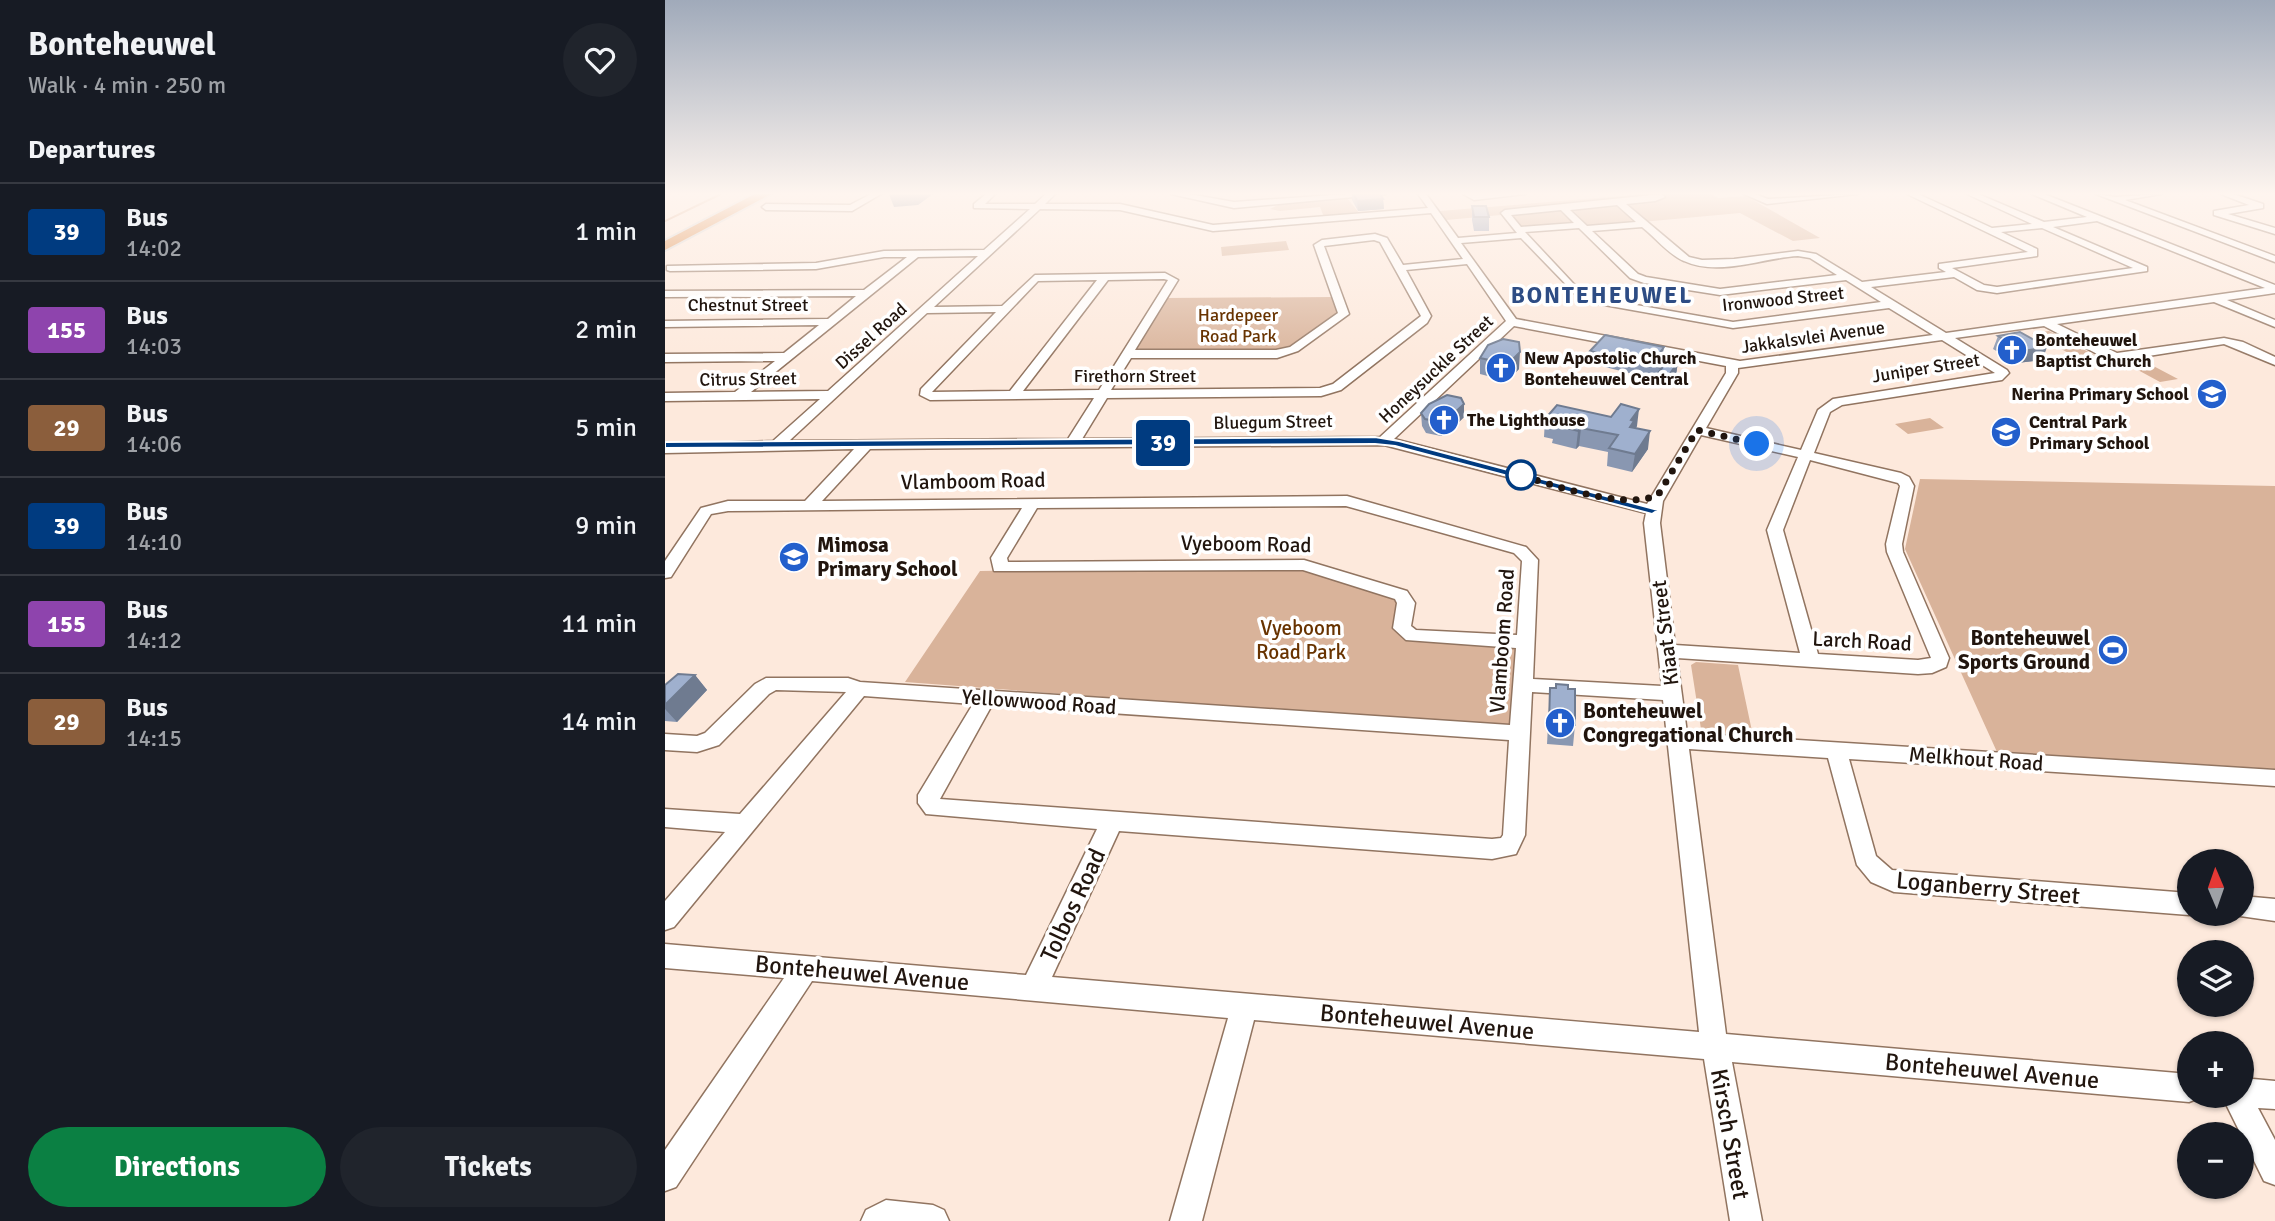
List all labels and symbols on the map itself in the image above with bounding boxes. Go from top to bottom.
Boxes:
district label: BONTEHEUWEL [1511,281,1693,310]
street label: Ironwood Street [1721,282,1845,316]
street label: Chestnut Street [688,294,808,316]
street label: Dissel Road [831,298,911,374]
park label: Hardepeer Road Park [1198,304,1279,347]
street label: Honeysuckle Street [1374,310,1498,428]
street label: Jakkalsvlei Avenue [1740,316,1886,358]
place label: Bonteheuwel Baptist Church [2035,329,2152,372]
church icon: Bonteheuwel Baptist Church [1995,333,2029,367]
place label: New Apostolic Church Bonteheuwel Central [1524,347,1697,390]
street label: Juniper Street [1871,349,1981,387]
church icon: New Apostolic Church Bonteheuwel Central [1484,351,1518,385]
street label: Firethorn Street [1074,365,1196,387]
street label: Citrus Street [699,367,797,391]
school or university icon: Nerina Primary School [2195,377,2229,411]
place label: Nerina Primary School [2011,383,2189,405]
church icon: The Lighthouse [1427,403,1461,437]
place label: The Lighthouse [1467,409,1586,431]
street label: Bluegum Street [1213,410,1333,434]
place label: Central Park Primary School [2029,411,2150,454]
school or university icon: Central Park Primary School [1989,415,2023,449]
line badge: 39 [1131,420,1195,466]
your location [1739,426,1774,461]
unlabelled marker [1506,460,1536,490]
street label: Vlamboom Road [900,467,1046,495]
street label: Vyeboom Road [1180,530,1312,558]
place label: Mimosa Primary School [817,532,958,582]
school or university icon: Mimosa Primary School [777,540,811,574]
street label: Vlamboom Road [1484,568,1520,714]
street label: Kiaat Street [1646,579,1684,687]
park label: Vyeboom Road Park [1256,615,1346,665]
street label: Larch Road [1812,625,1912,657]
place label: Bonteheuwel Sports Ground [1958,625,2090,675]
sports icon: Bonteheuwel Sports Ground [2096,633,2130,667]
street label: Yellowwood Road [961,684,1117,720]
place label: Bonteheuwel Congregational Church [1583,698,1793,748]
church icon: Bonteheuwel Congregational Church [1543,706,1577,740]
street label: Melkhout Road [1908,741,2044,777]
street label: Tolbos Road [1034,844,1112,966]
north arrow [2177,849,2254,926]
street label: Loganberry Street [1895,865,2081,911]
street label: Bonteheuwel Avenue [754,949,970,997]
street label: Bonteheuwel Avenue [1319,998,1535,1046]
street label: Bonteheuwel Avenue [1884,1047,2100,1095]
street label: Kirsch Street [1704,1066,1756,1202]

